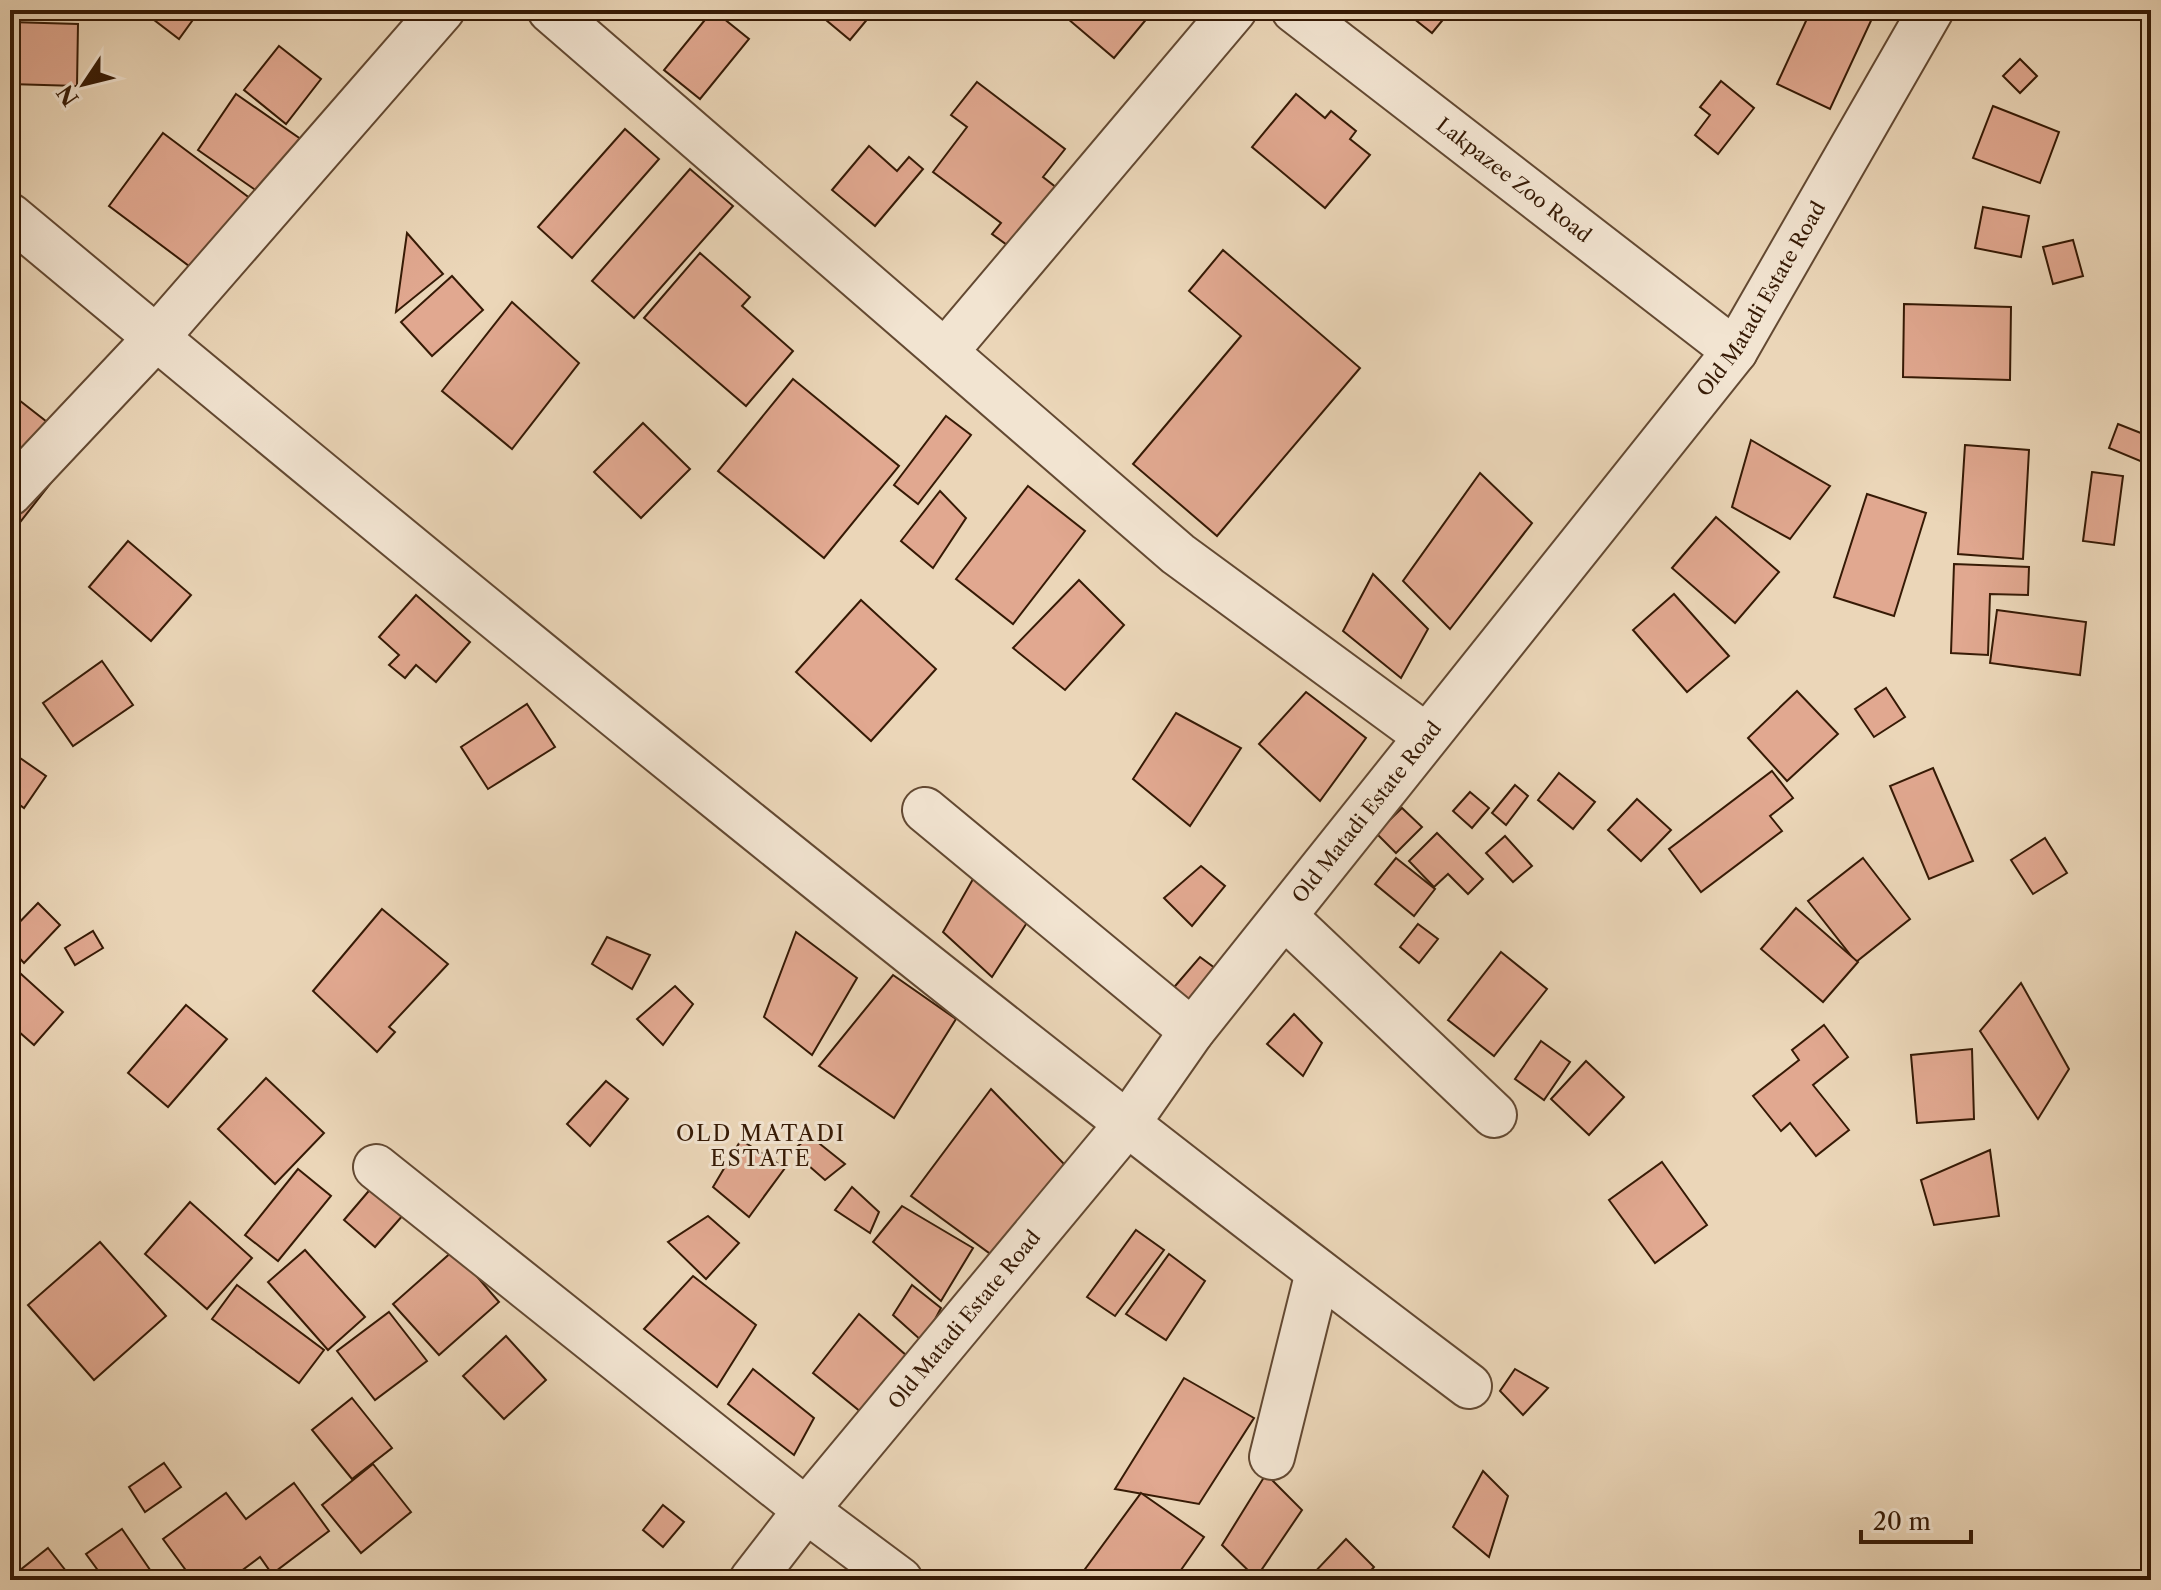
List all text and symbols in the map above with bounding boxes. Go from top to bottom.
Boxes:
north arrow [44,44,124,124]
text: N [51,80,85,111]
street label: Lakpazee Zoo Road [1432,113,1596,247]
street label: Old Matadi Estate Road [1692,197,1830,401]
street label: Old Matadi Estate Road [1287,717,1446,908]
district label: OLD MATADI ESTATE [676,1120,846,1172]
street label: Old Matadi Estate Road [883,1225,1045,1414]
scale bar [1861,1494,1971,1544]
text: 20 m [1873,1507,1931,1536]

